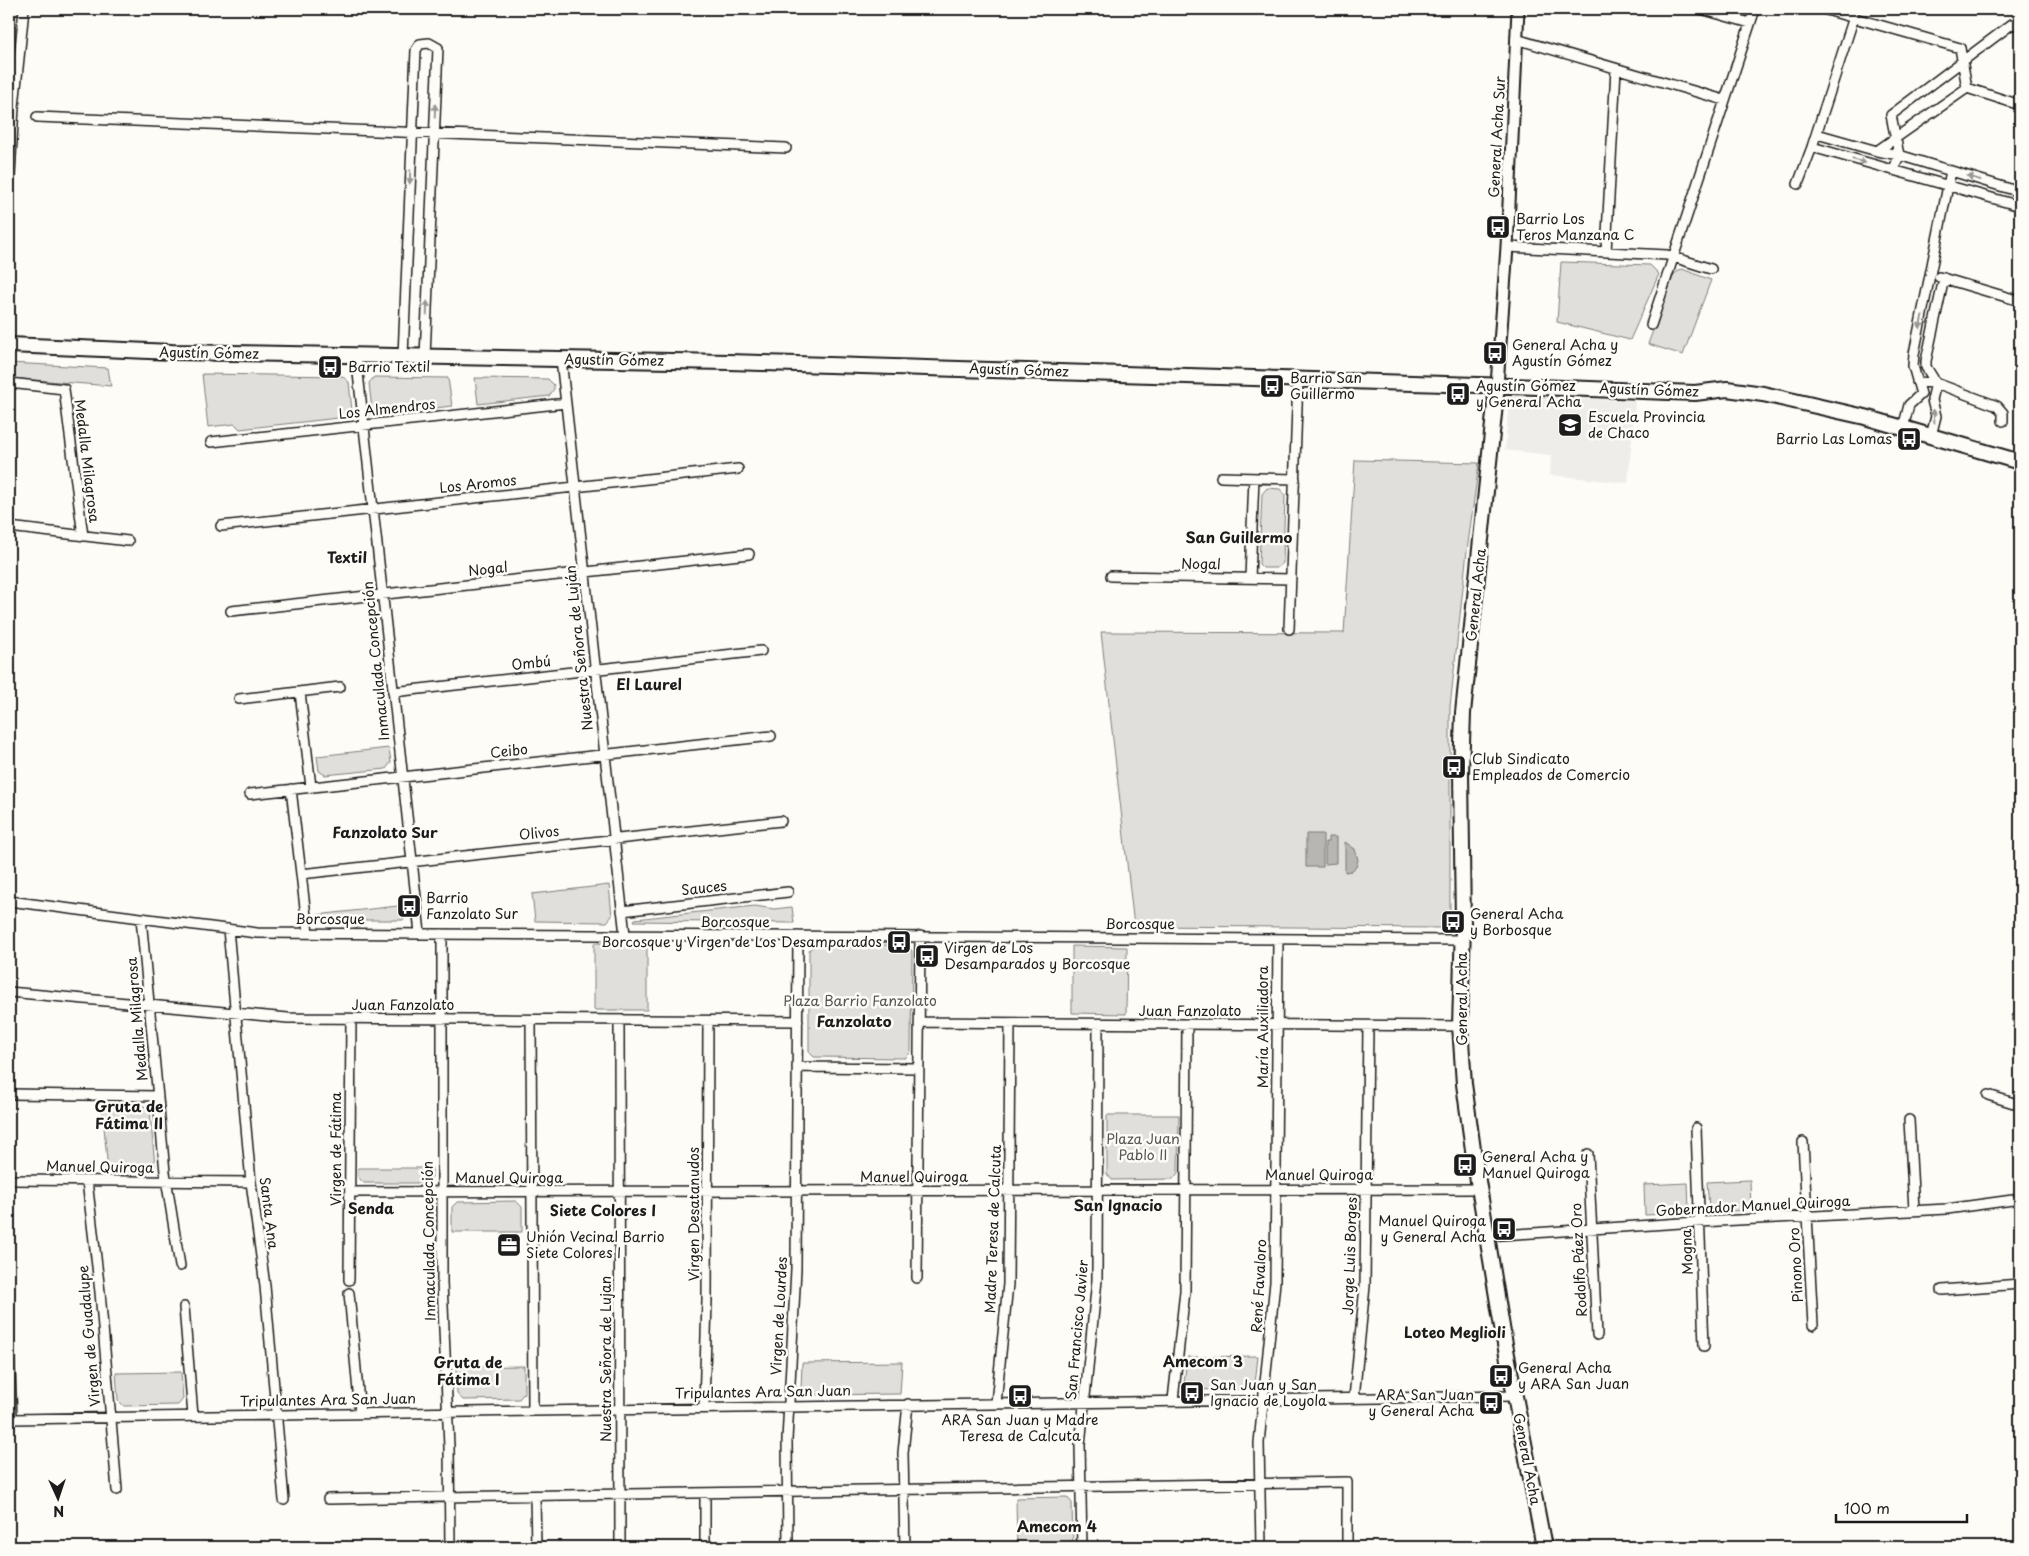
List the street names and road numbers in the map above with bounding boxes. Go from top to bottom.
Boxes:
street label: General Acha Sur [1483,75,1510,198]
street label: Agustín Gómez [159,341,259,364]
street label: Agustín Gómez [564,348,664,371]
street label: Agustín Gómez [969,357,1070,382]
street label: Agustín Gómez [1599,377,1700,402]
street label: Los Almendros [337,393,436,424]
street label: Medalla Milagrosa [70,398,106,524]
street label: Los Aromos [438,469,517,498]
street label: General Acha [1460,547,1491,643]
street label: Nogal [1181,553,1221,574]
street label: Nogal [467,556,509,581]
street label: Nuestra Señora de Luján [559,564,598,732]
street label: Inmaculada Concepción [357,580,394,742]
street label: Ombú [510,650,552,675]
street label: Ceibo [489,738,529,763]
street label: Olivos [518,820,560,845]
street label: Sauces [680,875,728,900]
street label: Borcosque [295,908,365,929]
street label: Borcosque [700,911,770,932]
street label: Borcosque [1105,913,1175,934]
street label: General Acha [1451,952,1472,1046]
street label: Medalla Milagrosa [121,956,152,1082]
street label: María Auxiliadora [1252,965,1273,1088]
street label: Juan Fanzolato [352,994,455,1015]
street label: Juan Fanzolato [1139,1000,1242,1021]
street label: Virgen de Fátima [325,1092,346,1206]
street label: Madre Teresa de Calcuta [979,1144,1006,1314]
street label: Virgen Desatanudos [683,1147,704,1281]
street label: Manuel Quiroga [46,1155,154,1178]
street label: Inmaculada Concepción [417,1161,440,1321]
street label: Manuel Quiroga [1265,1164,1373,1185]
street label: Manuel Quiroga [860,1166,968,1187]
street label: Manuel Quiroga [455,1167,563,1188]
street label: Santa Ana [255,1176,284,1250]
street label: Gobernador Manuel Quiroga [1655,1190,1851,1221]
street label: Jorge Luis Borges [1337,1197,1362,1315]
street label: Rodolfo Páez Oro [1565,1202,1592,1318]
street label: Pinono Oro [1783,1227,1808,1303]
street label: Mogna [1675,1228,1698,1275]
street label: René Favaloro [1246,1238,1271,1334]
street label: Virgen de Lourdes [765,1256,792,1376]
street label: San Francisco Javier [1060,1258,1093,1401]
street label: Virgen de Guadalupe [72,1264,105,1408]
street label: Nuestra Señora de Lujan [595,1276,616,1442]
street label: Tripulantes Ara San Juan [675,1379,851,1404]
street label: Tripulantes Ara San Juan [240,1387,416,1412]
street label: General Acha [1508,1411,1547,1507]

